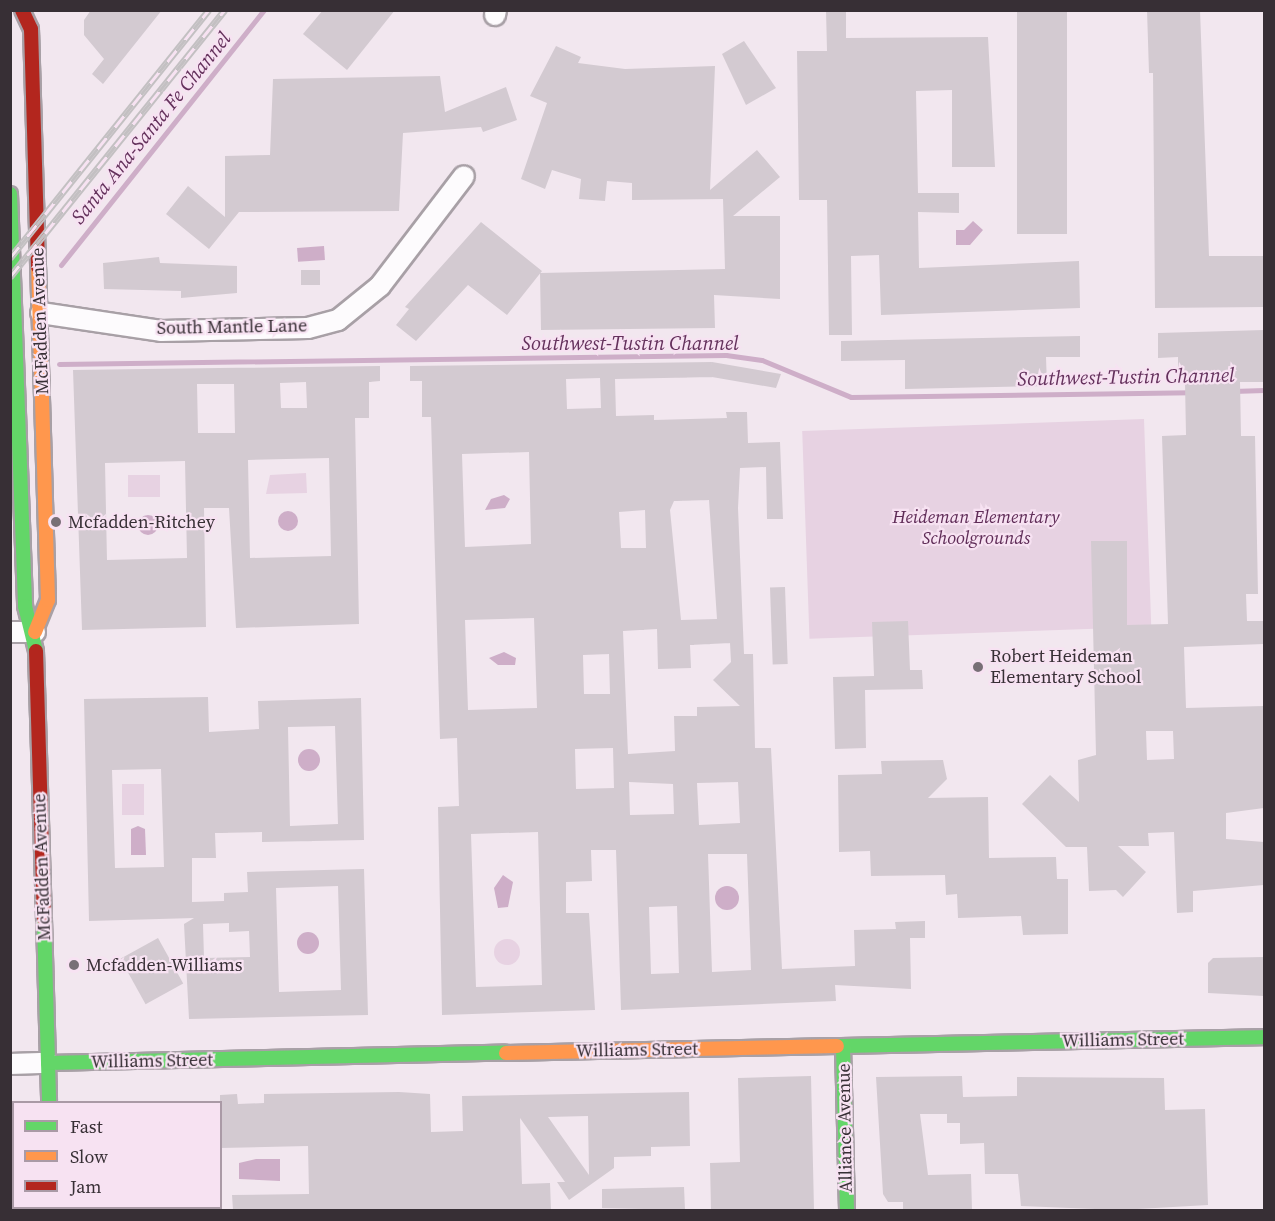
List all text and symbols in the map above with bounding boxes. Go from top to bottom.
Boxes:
water label: Santa Ana-Santa Fe Channel [66,27,236,229]
street label: McFadden Avenue [27,247,53,395]
street label: South Mantle Lane [157,315,307,339]
water label: Southwest-Tustin Channel [521,331,739,355]
water label: Southwest-Tustin Channel [1017,363,1235,391]
park label: Heideman Elementary Schoolgrounds [892,507,1060,550]
place label: Mcfadden-Ritchey [68,511,215,533]
marker: Mcfadden-Ritchey [49,515,63,529]
place label: Robert Heideman Elementary School [990,646,1141,688]
marker: Robert Heideman Elementary School [971,660,985,674]
street label: McFadden Avenue [29,793,55,941]
place label: Mcfadden-Williams [86,954,243,976]
marker: Mcfadden-Williams [67,958,81,972]
street label: Williams Street [1062,1028,1184,1052]
street label: Williams Street [576,1038,698,1062]
street label: Williams Street [91,1049,213,1073]
street label: Alliance Avenue [833,1063,857,1193]
legend [12,1101,222,1209]
text: Fast [70,1114,103,1139]
text: Slow [70,1144,108,1169]
text: Jam [70,1174,102,1199]

